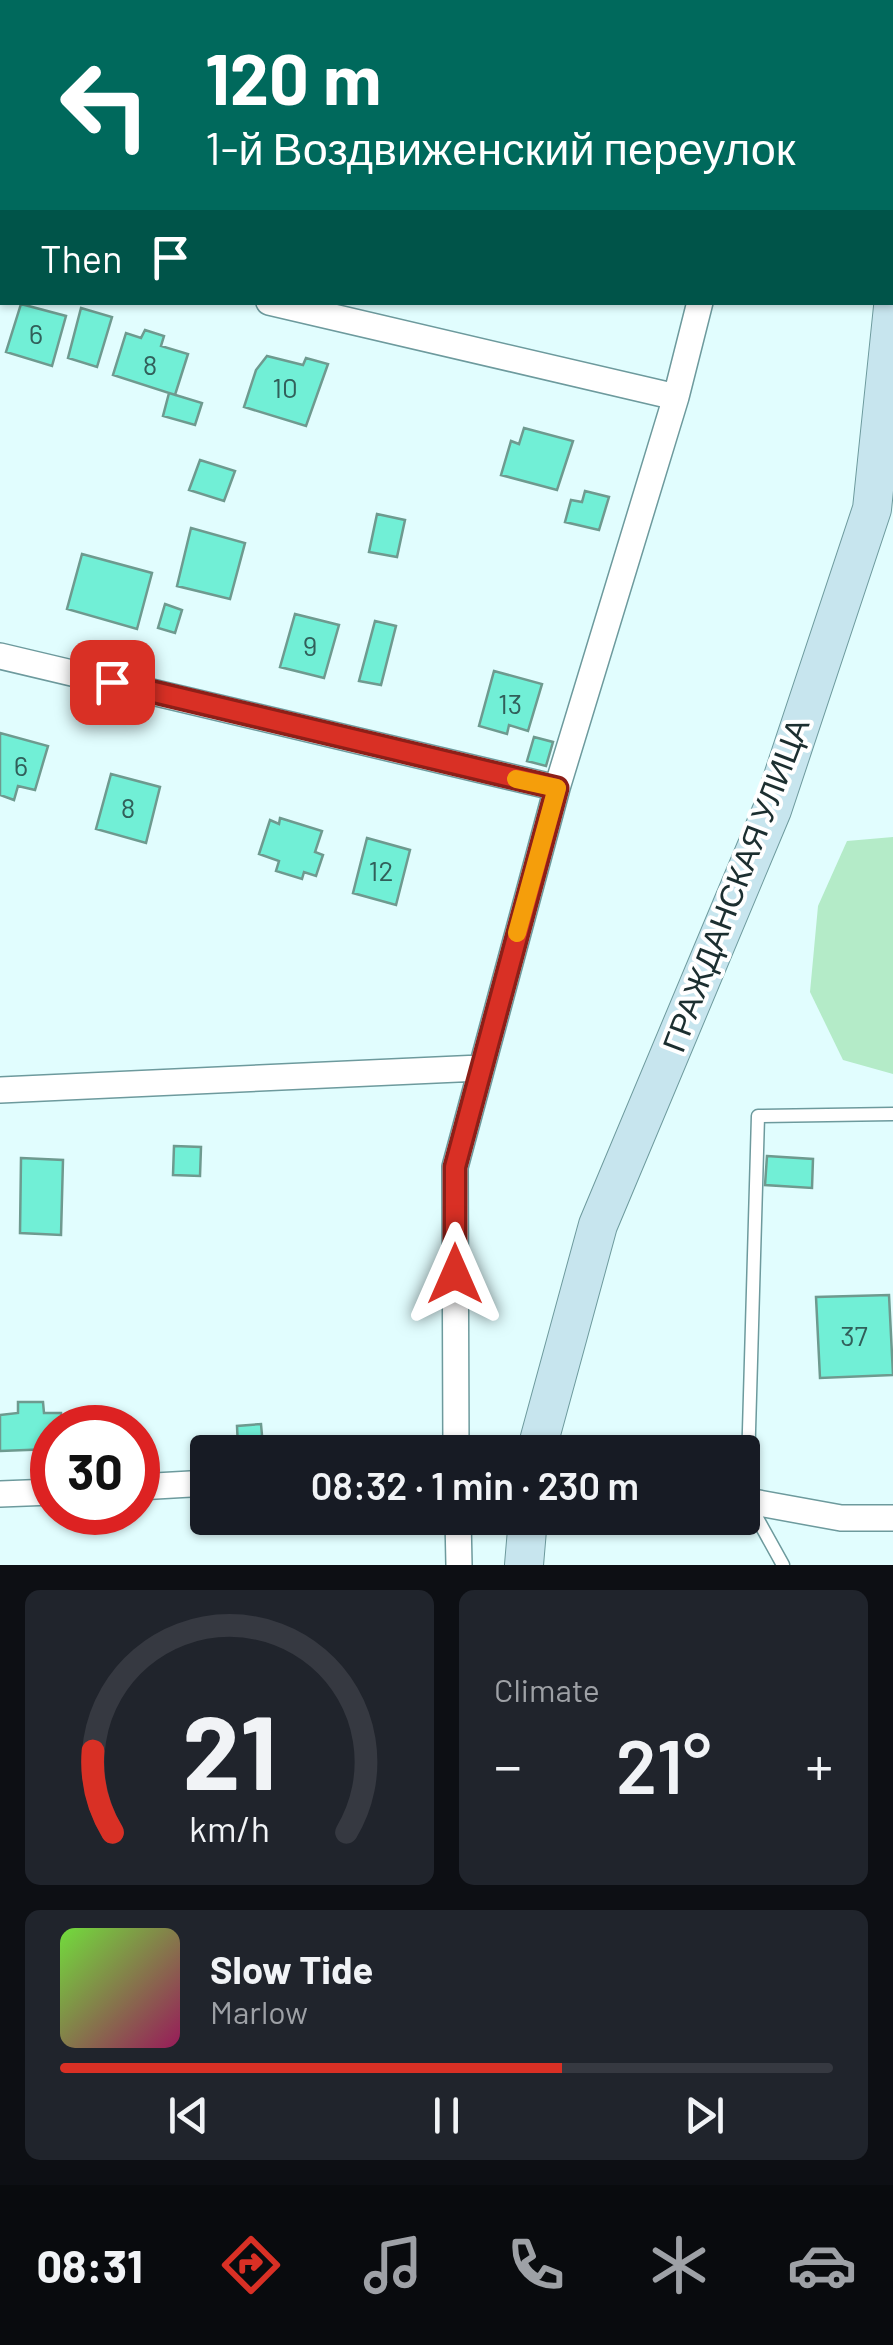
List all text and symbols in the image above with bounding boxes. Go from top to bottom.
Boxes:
text: 120 m [205,35,381,119]
icon: left [40,40,170,170]
text: 1-й Воздвиженский переулок [205,120,795,174]
icon: arrive [143,230,198,285]
text: Then [40,235,123,281]
house number: 6 [29,316,43,350]
house number: 8 [143,347,157,381]
house number: 10 [272,370,298,404]
house number: 9 [303,628,317,662]
pin [70,640,155,725]
icon: arrive [85,655,140,710]
house number: 13 [498,686,522,720]
street label: ГРАЖДАНСКАЯ УЛИЦА [653,711,817,1057]
house number: 6 [14,748,28,782]
house number: 8 [121,790,135,824]
house number: 12 [369,853,393,887]
position arrow [403,1222,507,1326]
house number: 37 [840,1318,868,1352]
speed limit sign: 30 [30,1405,160,1535]
text: 08:32 · 1 min · 230 m [311,1462,639,1508]
text: Climate [494,1670,600,1708]
text: 21 [182,1686,277,1811]
text: 21° [616,1719,711,1809]
text: − [494,1731,522,1797]
text: + [805,1731,833,1797]
text: km/h [189,1806,270,1849]
text: Slow Tide [210,1946,373,1992]
text: Marlow [210,1992,308,2030]
icon: previous [161,2088,216,2143]
icon: pause [419,2088,474,2143]
icon: next [677,2088,732,2143]
icon: directions [216,2230,286,2300]
icon: music [358,2230,428,2300]
icon: phone [501,2230,571,2300]
icon: climate [644,2230,714,2300]
icon: car [787,2230,857,2300]
text: 08:31 [36,2238,143,2292]

